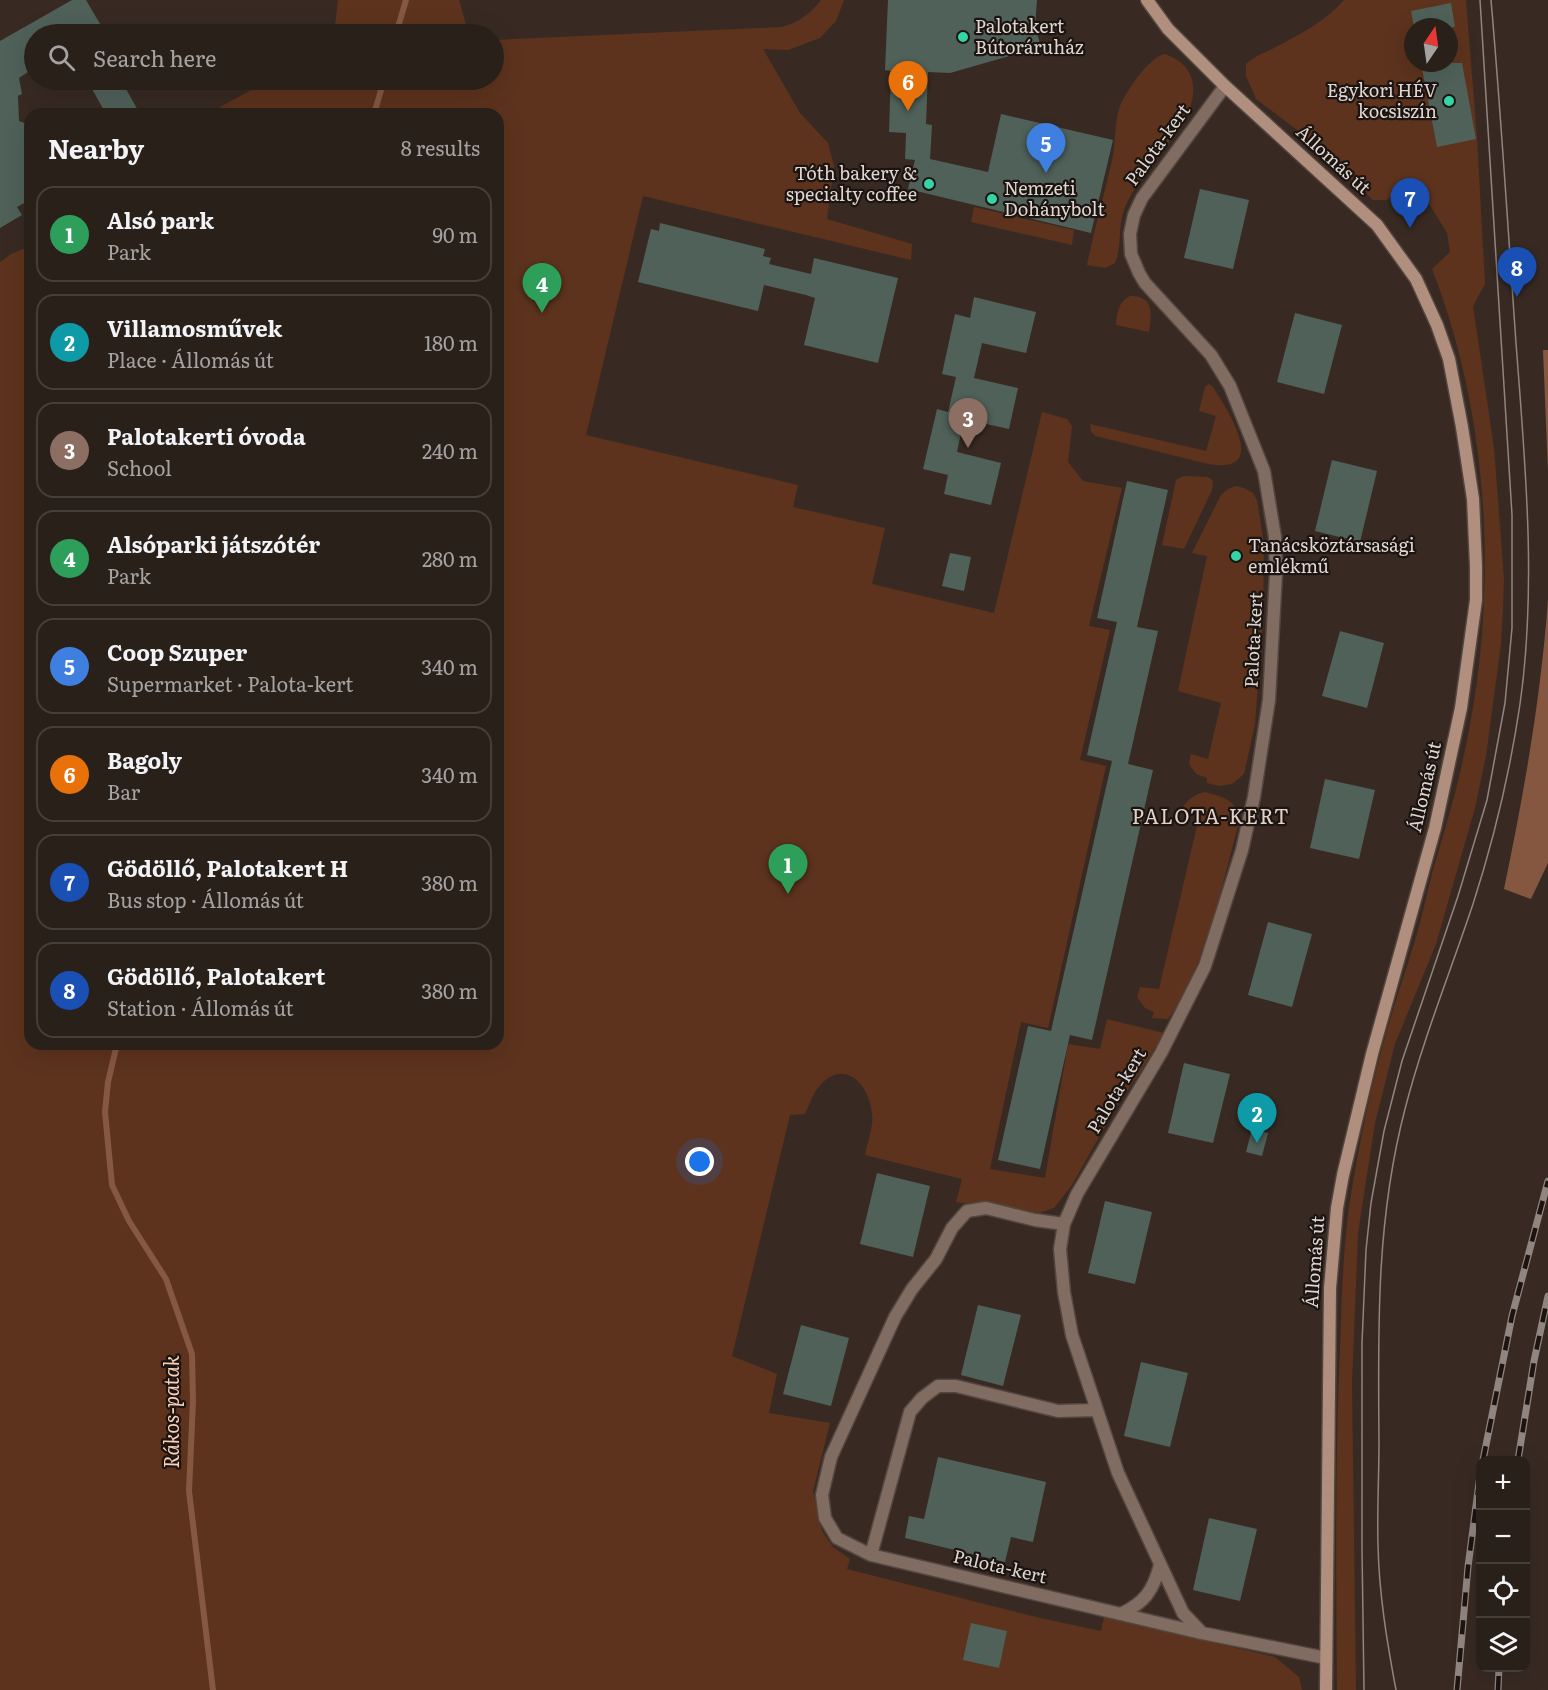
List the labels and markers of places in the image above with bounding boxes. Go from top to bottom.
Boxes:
place label: Palotakert Bútoráruház [975,12,1084,60]
marker: Palotakert Bútoráruház [956,30,970,44]
pin: 6 [888,62,928,111]
place label: Egykori HÉV kocsiszín [1327,76,1437,124]
marker: Egykori HÉV kocsiszín [1442,94,1456,108]
pin: 5 [1026,124,1066,173]
place label: Tóth bakery & specialty coffee [786,159,917,207]
place label: Nemzeti Dohánybolt [1004,174,1105,222]
marker: Tóth bakery & specialty coffee [922,177,936,191]
pin: 7 [1390,178,1430,228]
marker: Nemzeti Dohánybolt [985,192,999,206]
pin: 8 [1498,248,1537,297]
pin: 4 [522,264,562,313]
pin: 3 [948,398,988,448]
place label: Tanácsköztársasági emlékmű [1248,531,1415,579]
marker: Tanácsköztársasági emlékmű [1229,549,1243,563]
pin: 1 [768,844,808,894]
pin: 2 [1238,1094,1276,1143]

